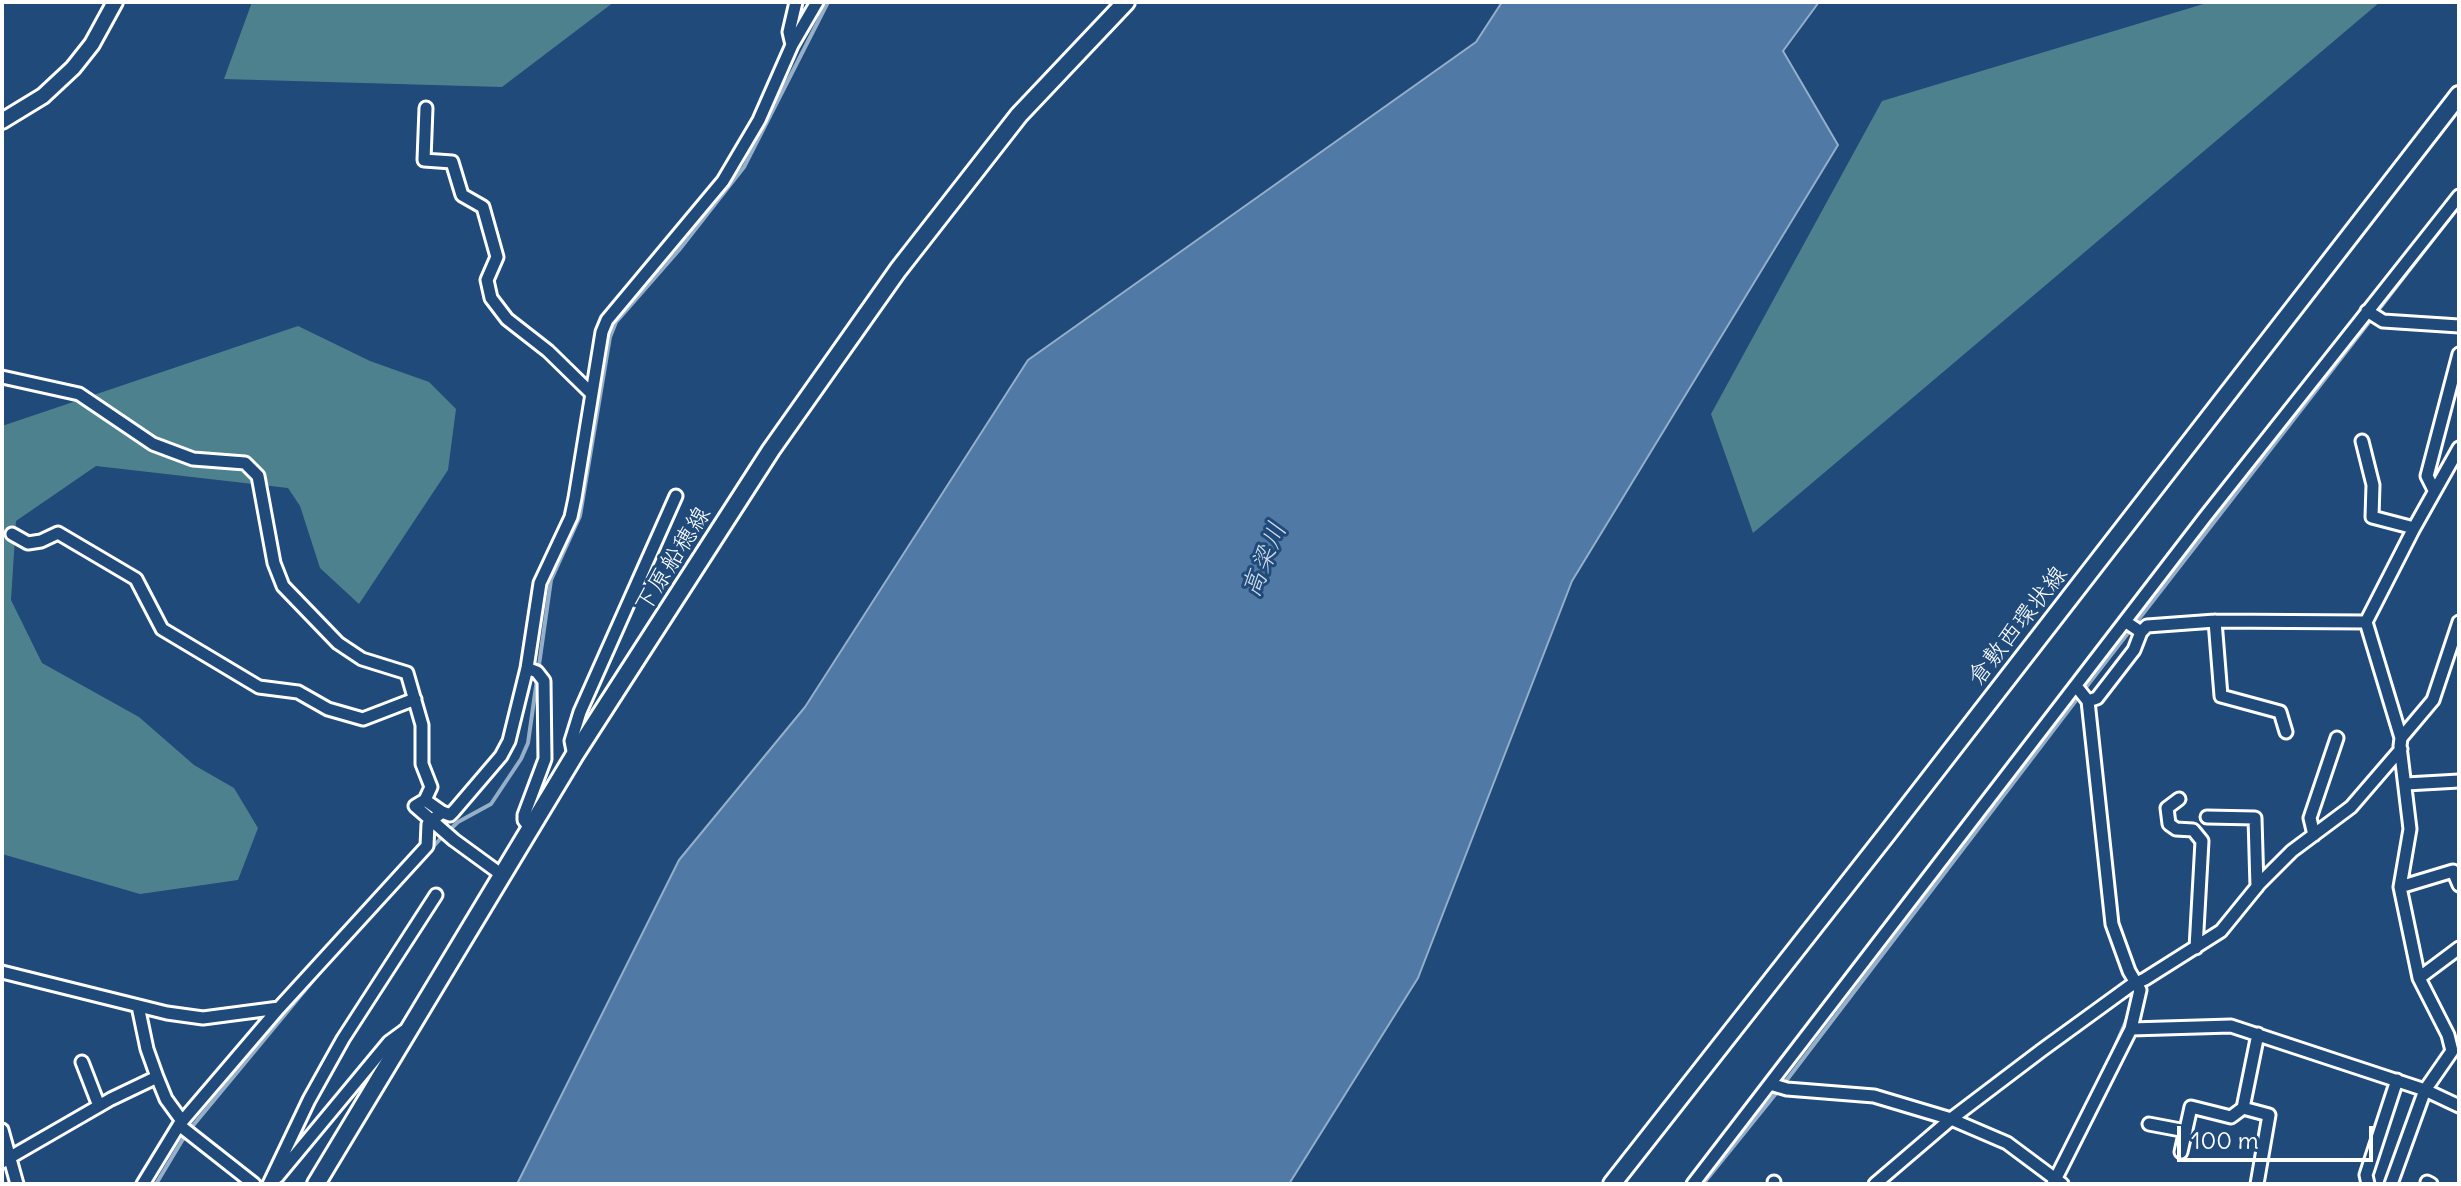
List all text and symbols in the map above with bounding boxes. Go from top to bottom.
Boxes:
street label: 下原船穂線 [629,501,717,619]
water label: 高梁川 [1236,518,1294,602]
street label: 倉敷西環状線 [1962,560,2074,692]
scale bar [2181,1110,2377,1160]
text: 100 m [2191,1125,2259,1155]

